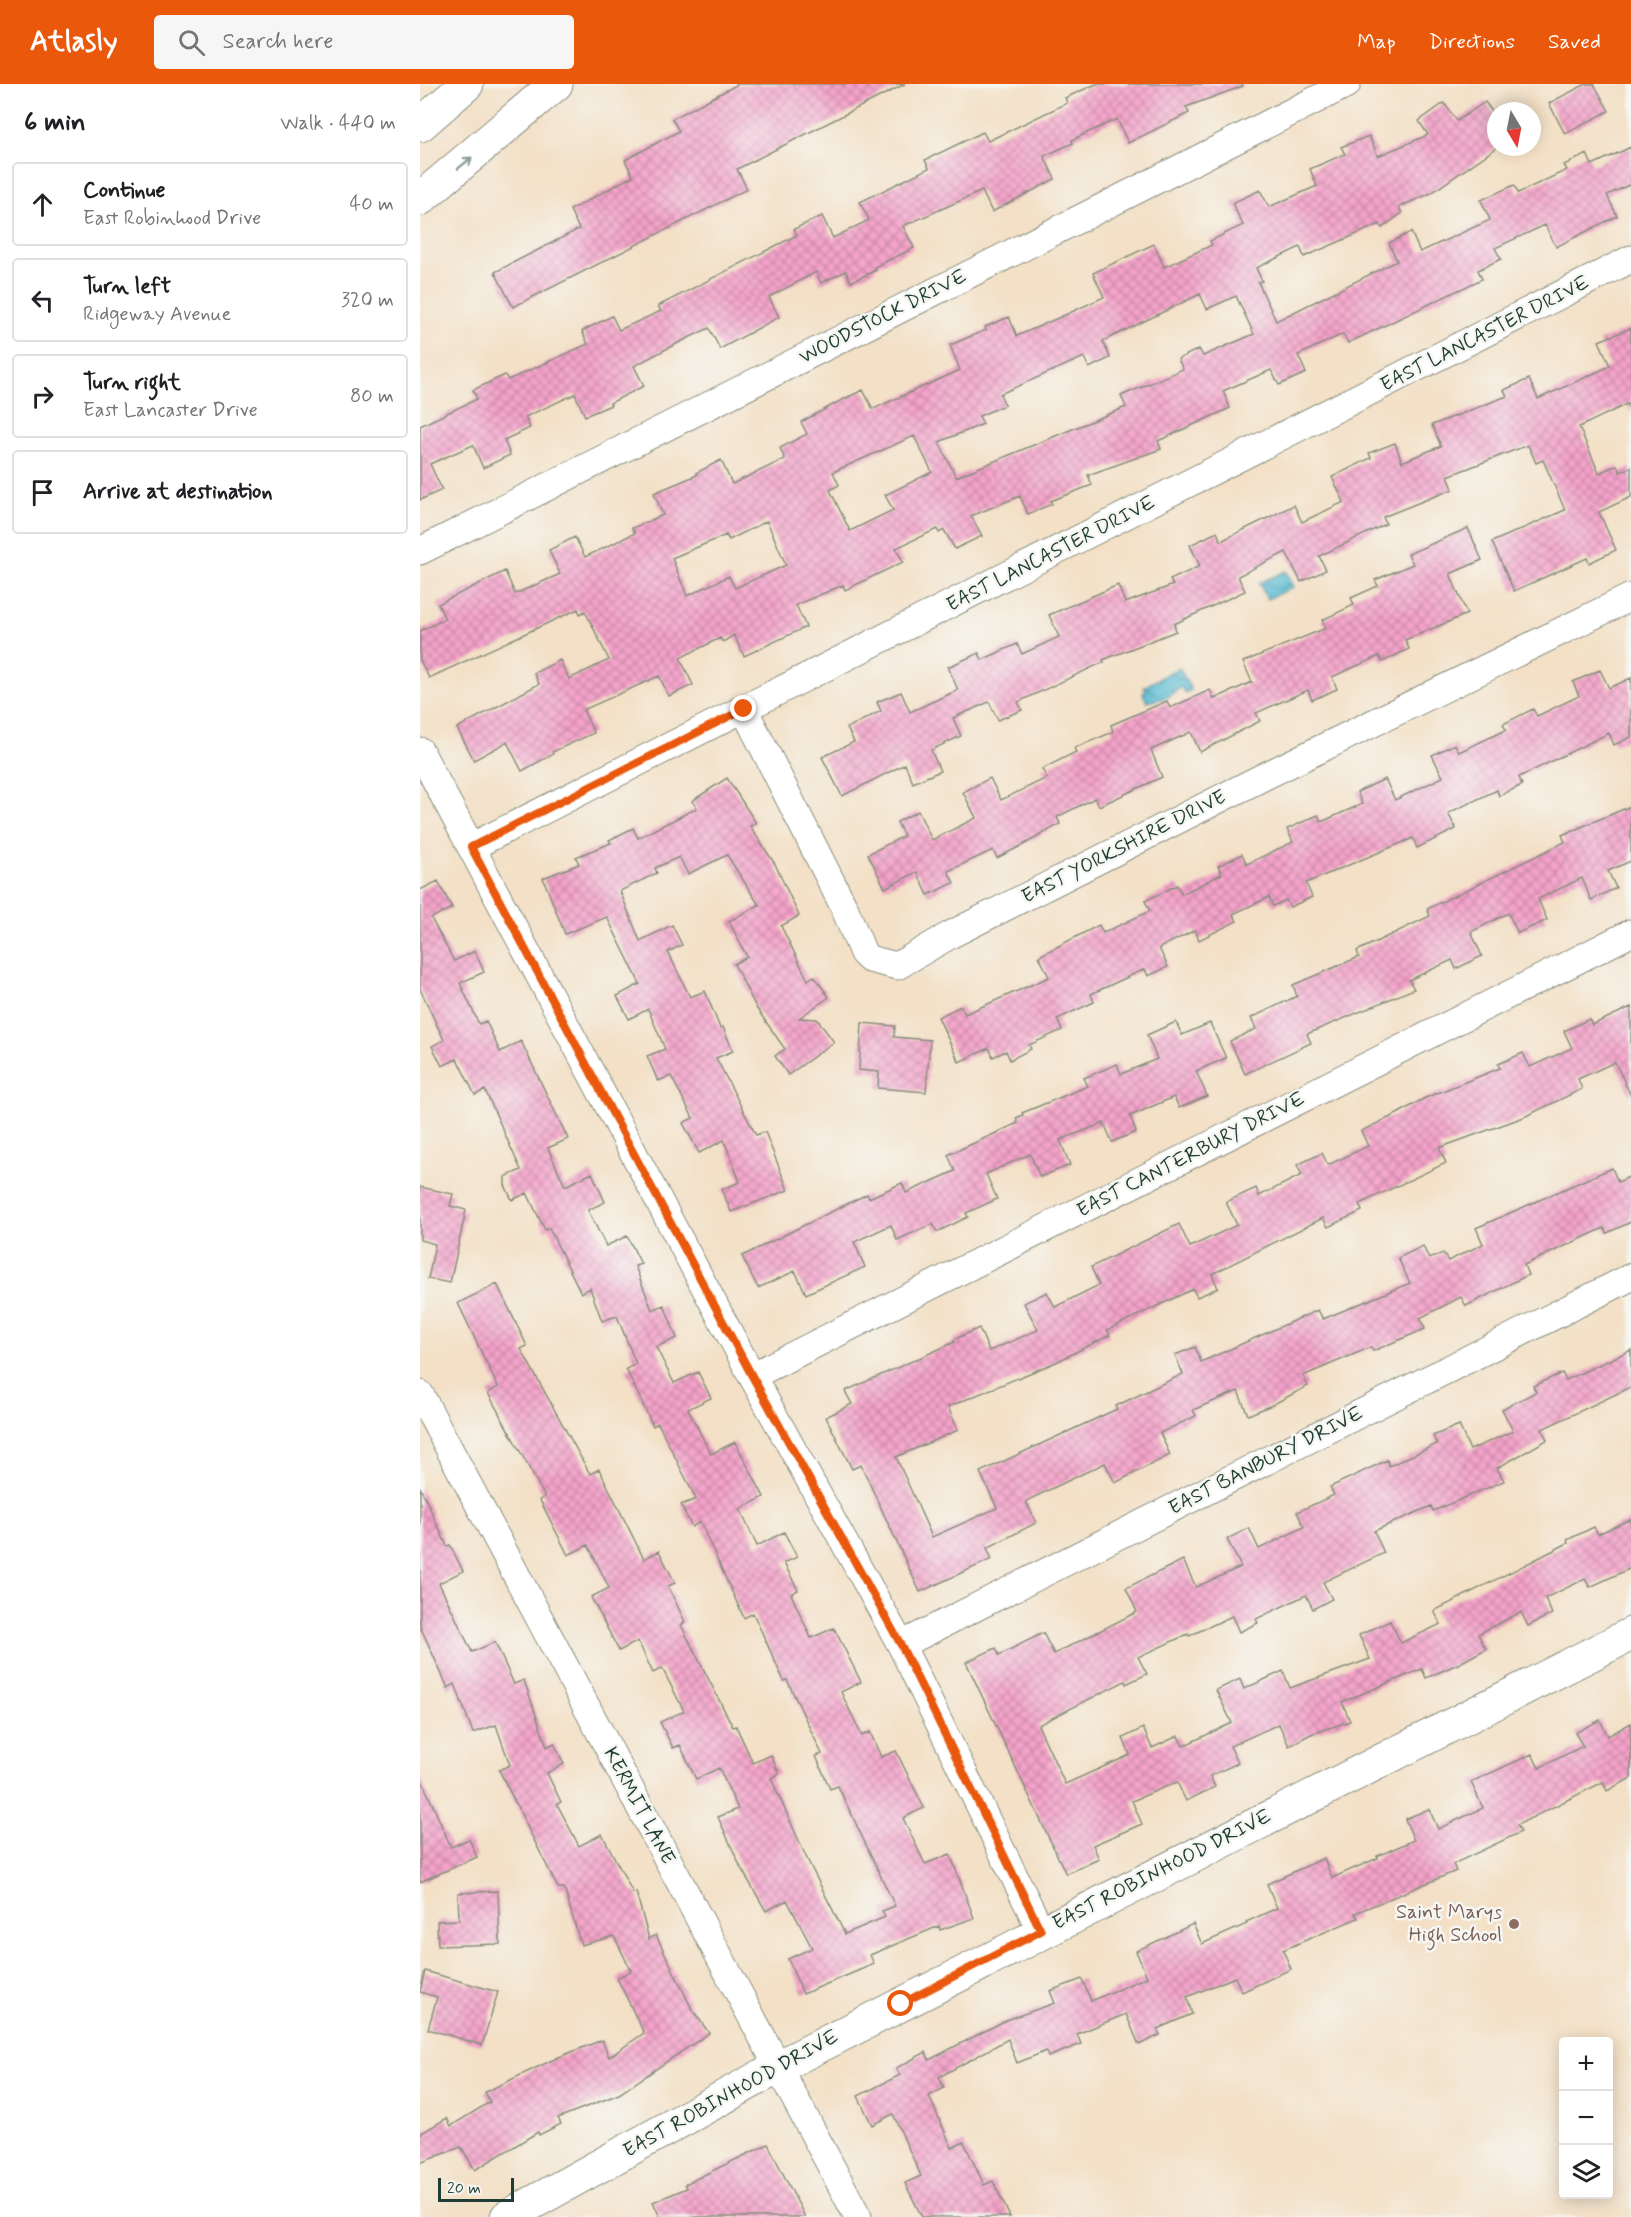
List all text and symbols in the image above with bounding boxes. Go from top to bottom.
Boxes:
search box [154,15,574,69]
text: Atlasly [30,24,118,61]
icon: search [175,26,208,59]
text: Search here [223,28,333,56]
text: Map [1357,28,1396,56]
text: Directions [1429,28,1515,56]
text: Saved [1548,28,1601,56]
north arrow [1487,102,1541,156]
text: 6 min [24,106,86,140]
text: Walk · 440 m [280,110,396,137]
one-way arrow [457,156,473,169]
text: Continue [83,177,165,205]
icon: ahead [26,188,59,221]
text: 40 m [350,191,394,218]
text: East Robinhood Drive [83,205,261,232]
street label: WOODSTOCK DRIVE [795,263,971,371]
street label: EAST LANCASTER DRIVE [1376,269,1594,399]
text: Turn left [83,273,171,301]
icon: left [26,284,59,317]
text: 320 m [341,287,394,314]
text: Ridgeway Avenue [83,301,231,328]
text: Turn right [83,369,181,397]
icon: right [26,380,59,413]
text: 80 m [350,383,394,410]
text: East Lancaster Drive [83,397,258,424]
icon: arrive [26,476,59,509]
text: Arrive at destination [83,478,273,506]
street label: EAST LANCASTER DRIVE [942,489,1160,619]
route end [730,695,756,721]
street label: EAST YORKSHIRE DRIVE [1017,784,1231,910]
street label: EAST CANTERBURY DRIVE [1072,1086,1310,1224]
street label: EAST BANBURY DRIVE [1164,1400,1368,1522]
street label: KERMIT LANE [597,1743,681,1869]
street label: EAST ROBINHOOD DRIVE [1048,1803,1276,1937]
place label: Saint Marys High School [1396,1899,1502,1951]
marker: Saint Marys High School [1507,1917,1521,1931]
route start [887,1990,913,2016]
street label: EAST ROBINHOOD DRIVE [619,2023,843,2165]
map controls [1559,2037,1613,2199]
button: + [1559,2037,1613,2091]
button: − [1559,2091,1613,2145]
button: layers [1559,2145,1613,2199]
scale bar [438,2175,514,2202]
text: 20 m [447,2178,481,2199]

